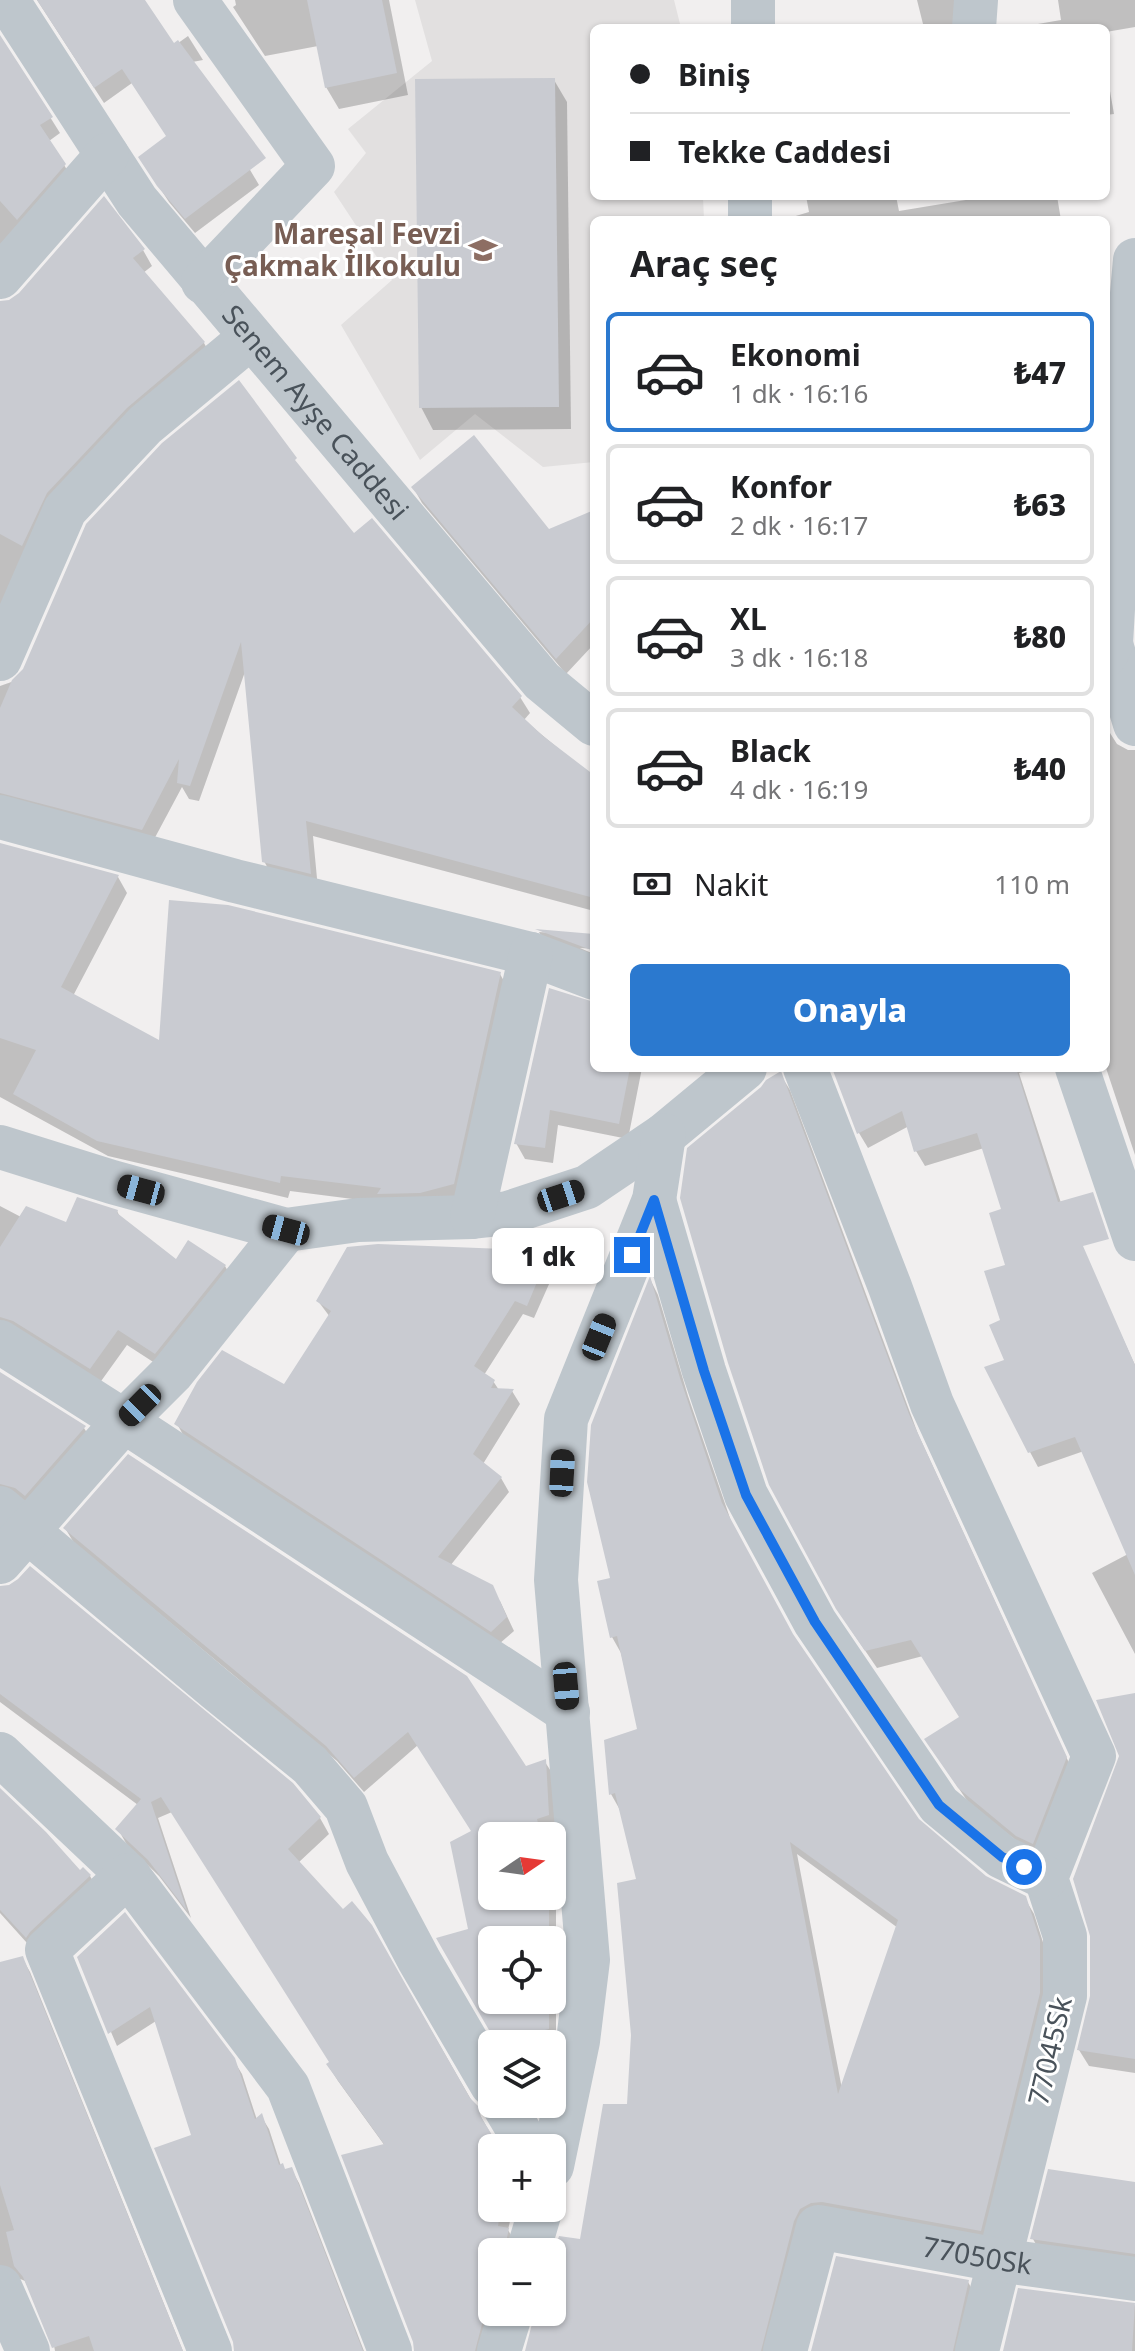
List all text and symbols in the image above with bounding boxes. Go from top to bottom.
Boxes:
text: Biniş [678,54,750,95]
text: Tekke Caddesi [678,131,891,172]
place label: Mareşal Fevzi Çakmak İlkokulu [224,214,461,284]
school or university icon: Mareşal Fevzi Çakmak İlkokulu [468,235,498,265]
text: Araç seç [630,239,778,288]
street label: Senem Ayşe Caddesi [214,296,418,528]
text: Ekonomi [730,334,861,375]
icon: car [634,336,706,408]
text: ₺47 [1014,352,1066,393]
text: 1 dk · 16:16 [730,375,868,411]
text: Konfor [730,466,832,507]
icon: car [634,468,706,540]
text: ₺63 [1014,484,1066,525]
text: 2 dk · 16:17 [730,507,868,543]
text: XL [730,598,767,639]
icon: car [634,600,706,672]
text: ₺80 [1014,616,1066,657]
text: 3 dk · 16:18 [730,639,868,675]
text: Black [730,730,811,771]
icon: car [634,732,706,804]
text: ₺40 [1014,748,1066,789]
text: 4 dk · 16:19 [730,771,868,807]
icon: cash [630,862,674,906]
text: Nakit [694,864,768,905]
text: 110 m [994,866,1070,902]
button: Onayla [630,964,1070,1056]
car [115,1172,167,1208]
car [534,1177,588,1215]
car [260,1212,312,1248]
callout: 1 dk [492,1227,604,1283]
route end [614,1237,650,1273]
text: 1 dk [521,1238,575,1274]
car [579,1310,619,1364]
car [115,1380,165,1430]
car [549,1448,575,1498]
car [552,1661,580,1711]
north arrow [478,1822,566,1910]
map controls [478,1822,566,2326]
route start [1006,1849,1042,1885]
button: locate [478,1926,566,2014]
street label: 77045Sk [1018,1993,1080,2109]
button: layers [478,2030,566,2118]
button: + [478,2134,566,2222]
street label: 77050Sk [919,2227,1034,2282]
button: − [478,2238,566,2326]

